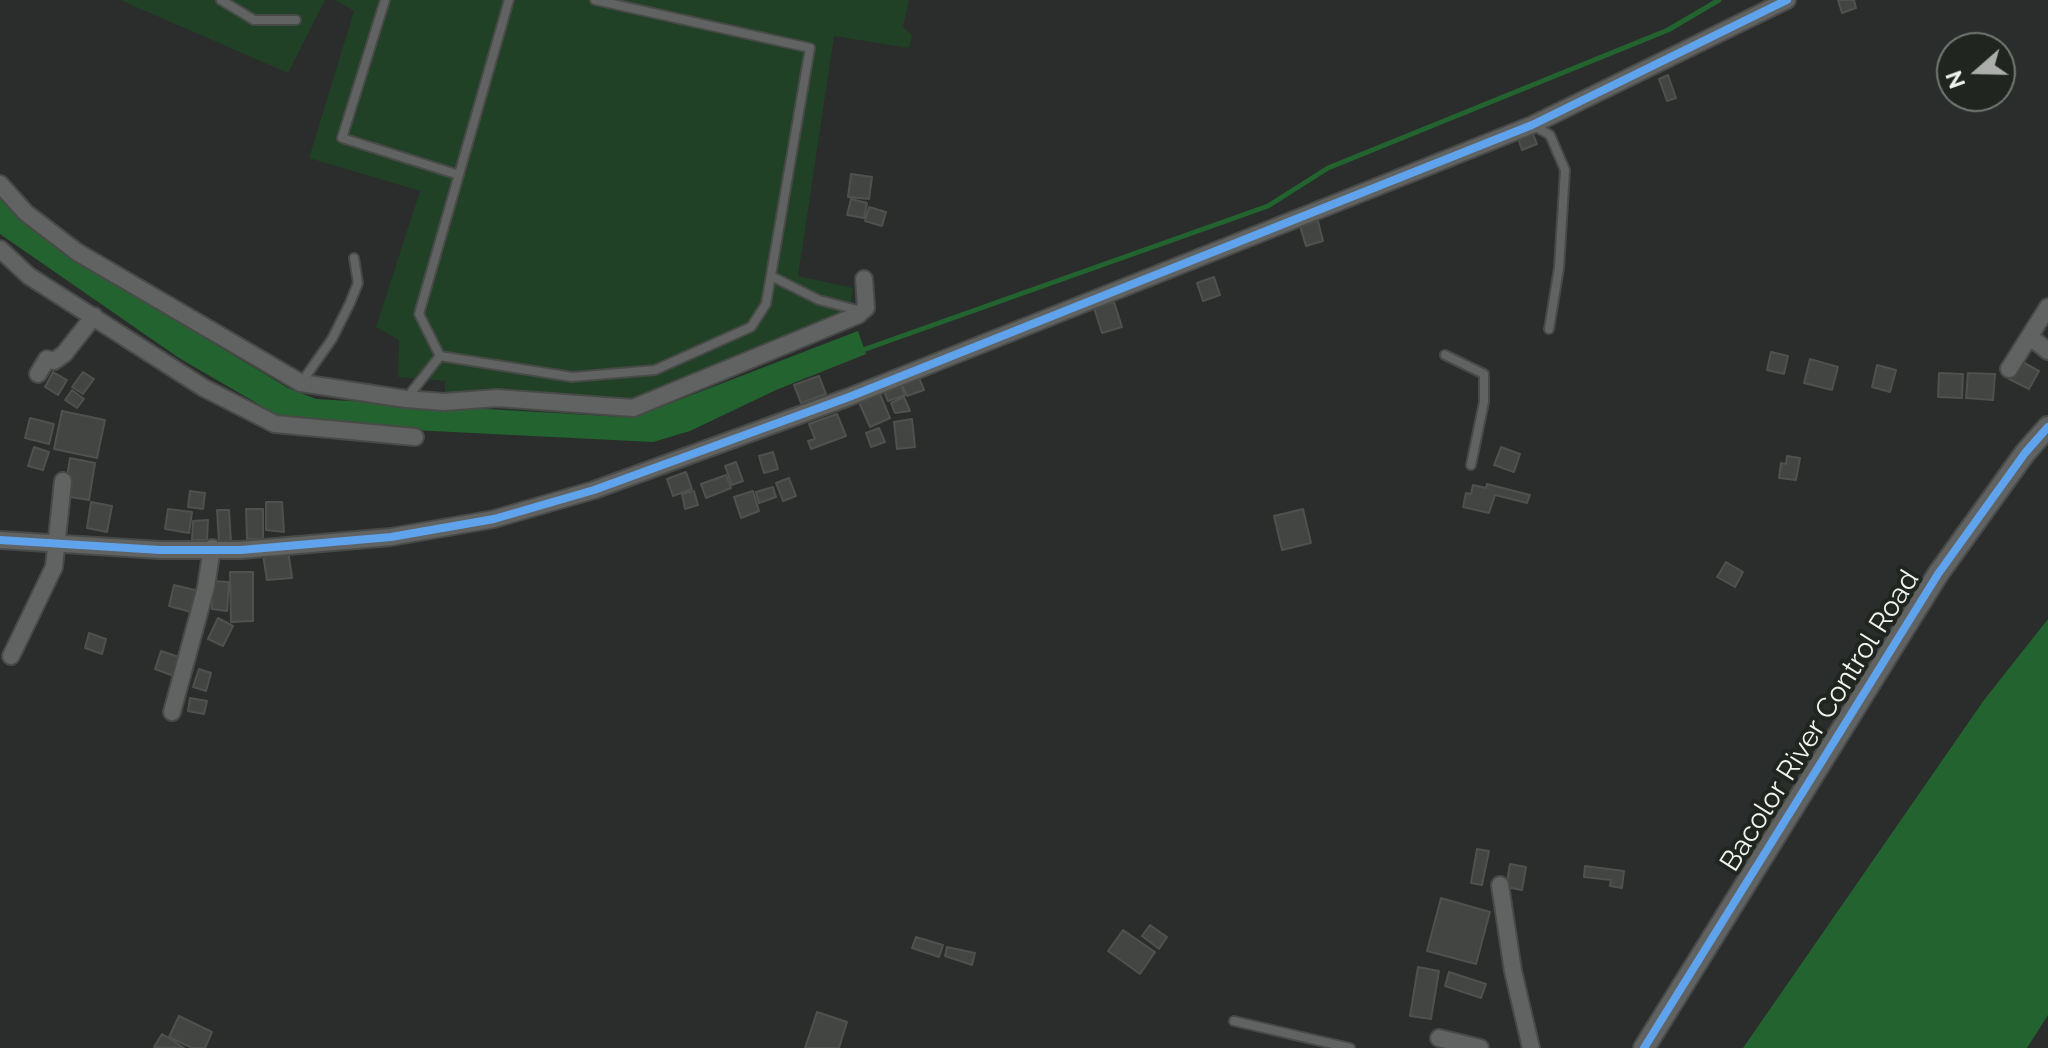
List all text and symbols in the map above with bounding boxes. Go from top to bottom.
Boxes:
north arrow [1936,32,2016,112]
text: N [1940,67,1970,92]
street label: Bacolor River Control Road [1713,564,1927,878]

